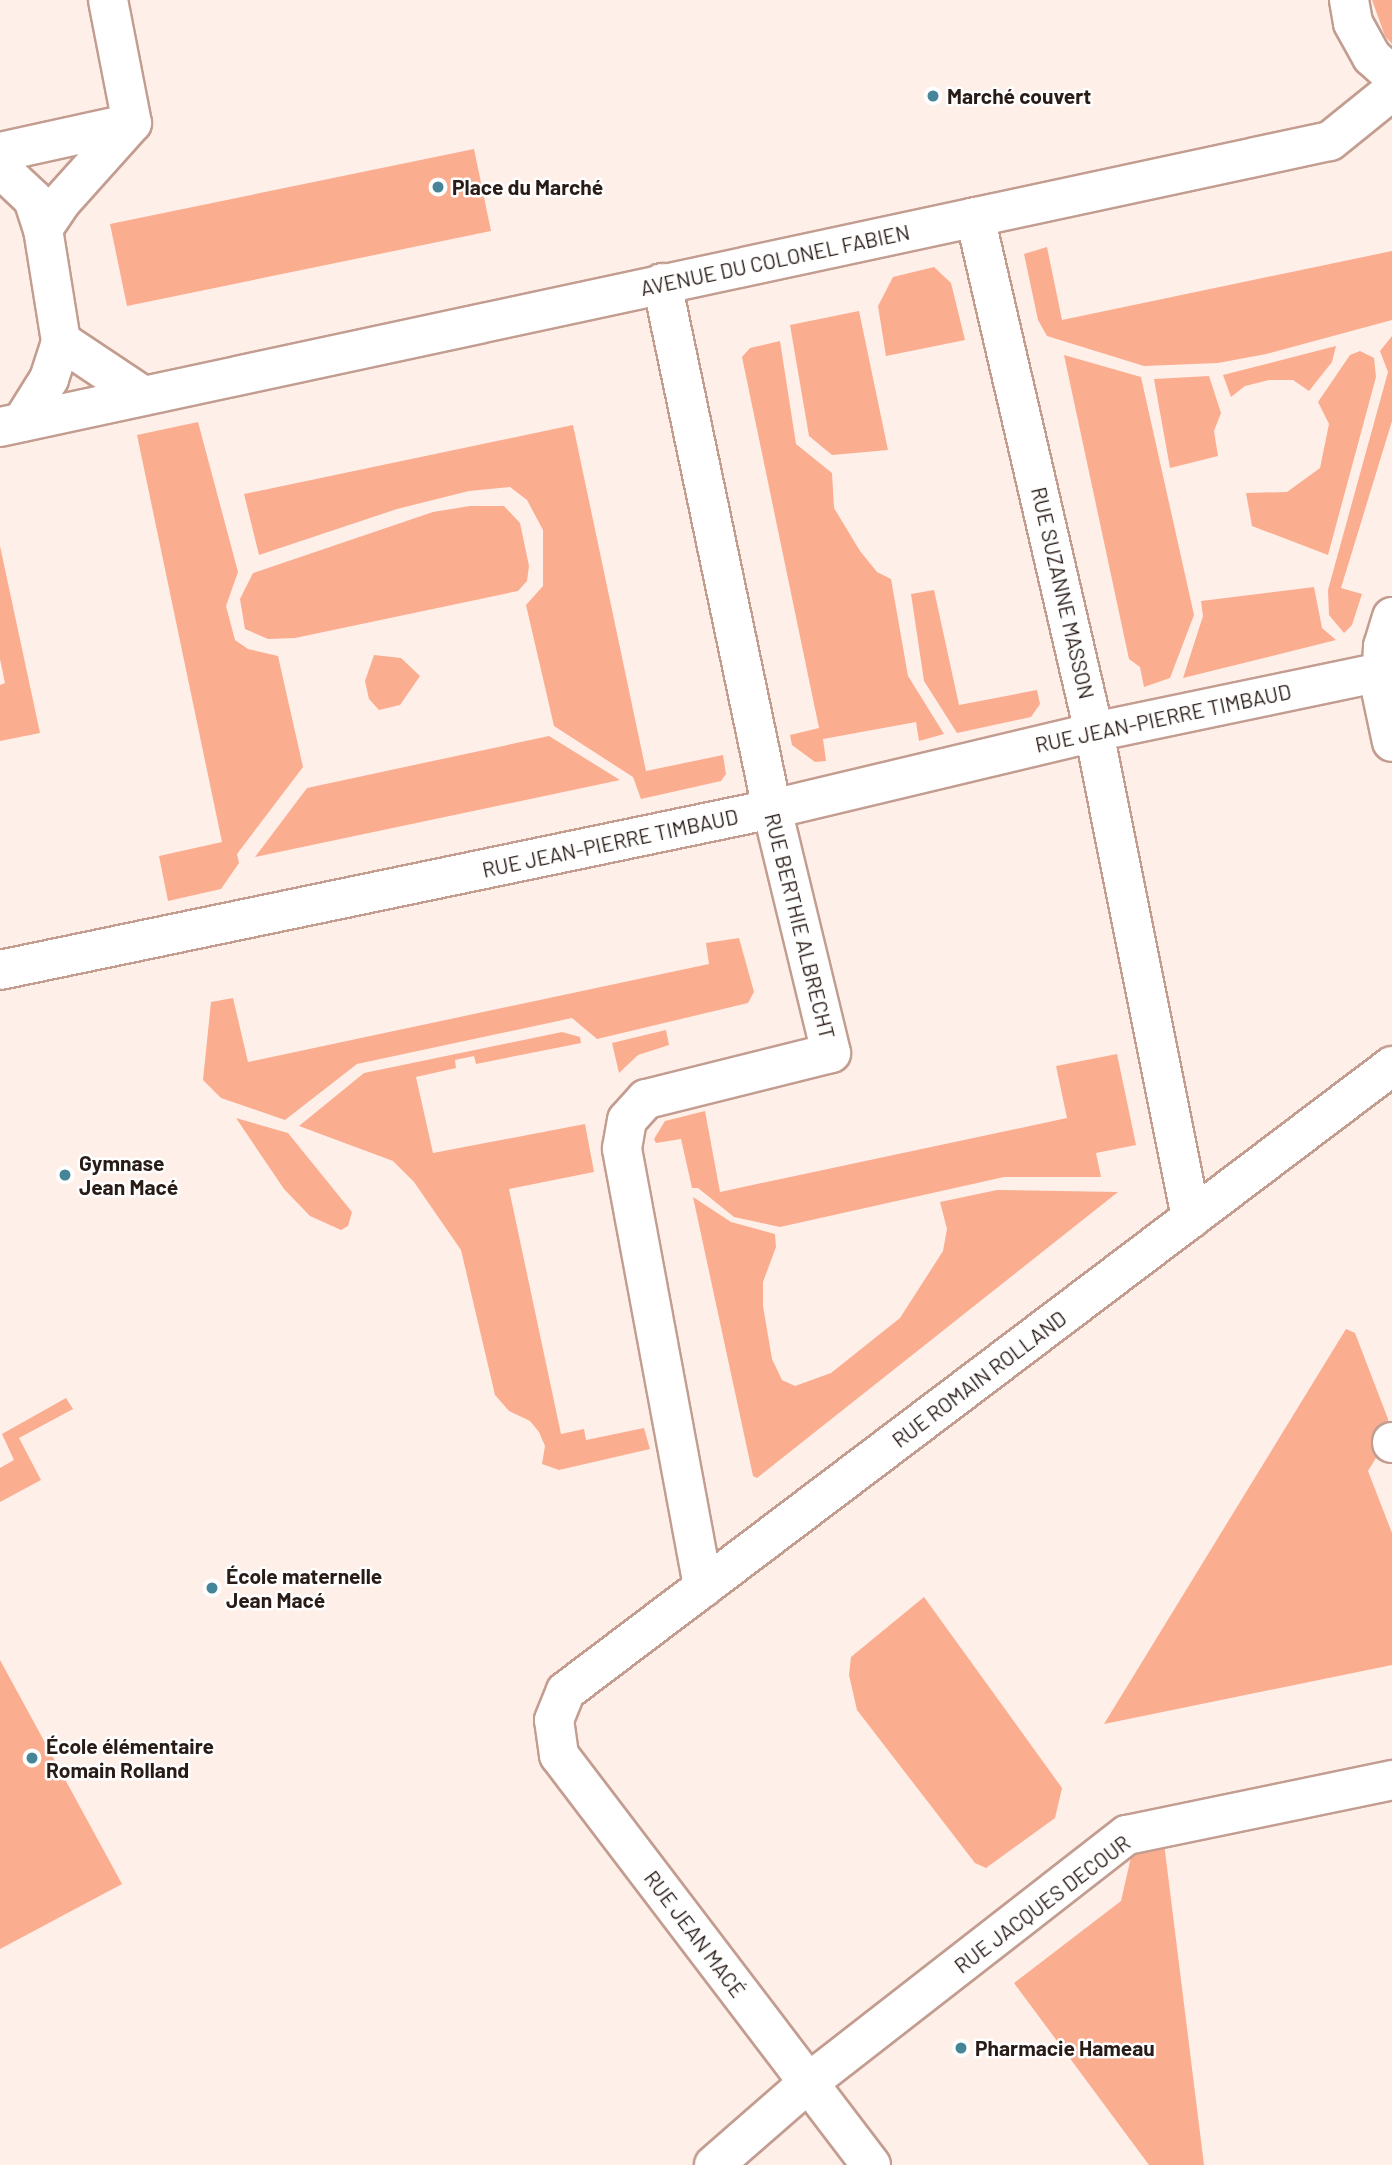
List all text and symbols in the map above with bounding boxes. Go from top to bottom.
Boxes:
place label: Marché couvert [947,83,1091,109]
marker: Marché couvert [925,88,941,104]
place label: Place du Marché [452,174,603,200]
marker: Place du Marché [430,179,446,195]
street label: AVENUE DU COLONEL FABIEN [638,219,912,301]
street label: RUE SUZANNE MASSON [1026,484,1100,702]
street label: RUE JEAN-PIERRE TIMBAUD [1033,679,1293,757]
street label: RUE JEAN-PIERRE TIMBAUD [480,804,740,882]
street label: RUE BERTHIE ALBRECHT [760,810,840,1042]
place label: Gymnase Jean Macé [79,1150,178,1200]
marker: Gymnase Jean Macé [57,1167,73,1183]
street label: RUE ROMAIN ROLLAND [887,1305,1071,1453]
place label: École maternelle Jean Macé [226,1563,382,1613]
marker: École maternelle Jean Macé [204,1580,220,1596]
place label: École élémentaire Romain Rolland [46,1733,214,1783]
marker: École élémentaire Romain Rolland [24,1750,40,1766]
street label: RUE JACQUES DECOUR [949,1830,1135,1978]
street label: RUE JEAN MACÉ [639,1866,751,2002]
place label: Pharmacie Hameau [975,2035,1155,2061]
marker: Pharmacie Hameau [953,2040,969,2056]

